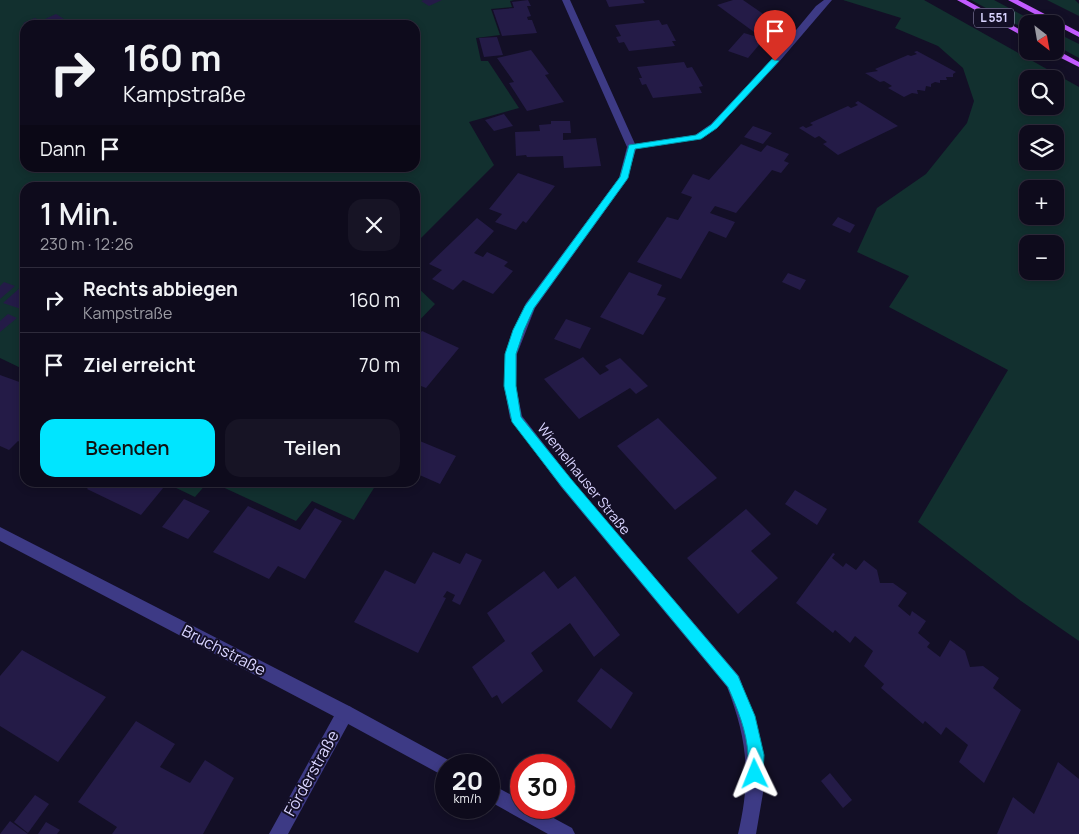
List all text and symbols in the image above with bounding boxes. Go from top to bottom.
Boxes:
road number: L 551 [974,8,1014,28]
pin [754,10,796,61]
north arrow [1019,15,1064,60]
map controls [1019,15,1064,280]
icon: arrive [761,17,789,45]
text: 160 m [123,34,222,82]
icon: right [40,40,105,105]
button: search [1019,70,1064,115]
text: Kampstraße [123,79,246,109]
button: layers [1019,125,1064,170]
icon: arrive [96,135,124,163]
text: Dann [40,136,86,162]
button: + [1019,180,1064,225]
text: 1 Min. [40,193,119,234]
button: close [348,199,400,251]
text: 230 m · 12:26 [40,233,134,255]
button: − [1019,235,1064,280]
text: Rechts abbiegen [83,276,238,302]
icon: right [40,286,68,314]
text: 160 m [349,287,400,313]
text: Kampstraße [83,302,172,324]
icon: arrive [40,351,68,379]
text: Ziel erreicht [83,352,196,378]
text: 70 m [359,352,400,378]
button: Beenden [40,419,215,477]
button: Teilen [225,419,400,477]
street label: Wiemelhauser Straße [533,419,635,538]
street label: Bruchstraße [178,619,270,681]
street label: Förderstraße [278,726,344,820]
position arrow [728,747,780,799]
speed limit sign: 30 [510,754,575,819]
text: 20 [452,763,483,798]
text: km/h [454,790,481,807]

